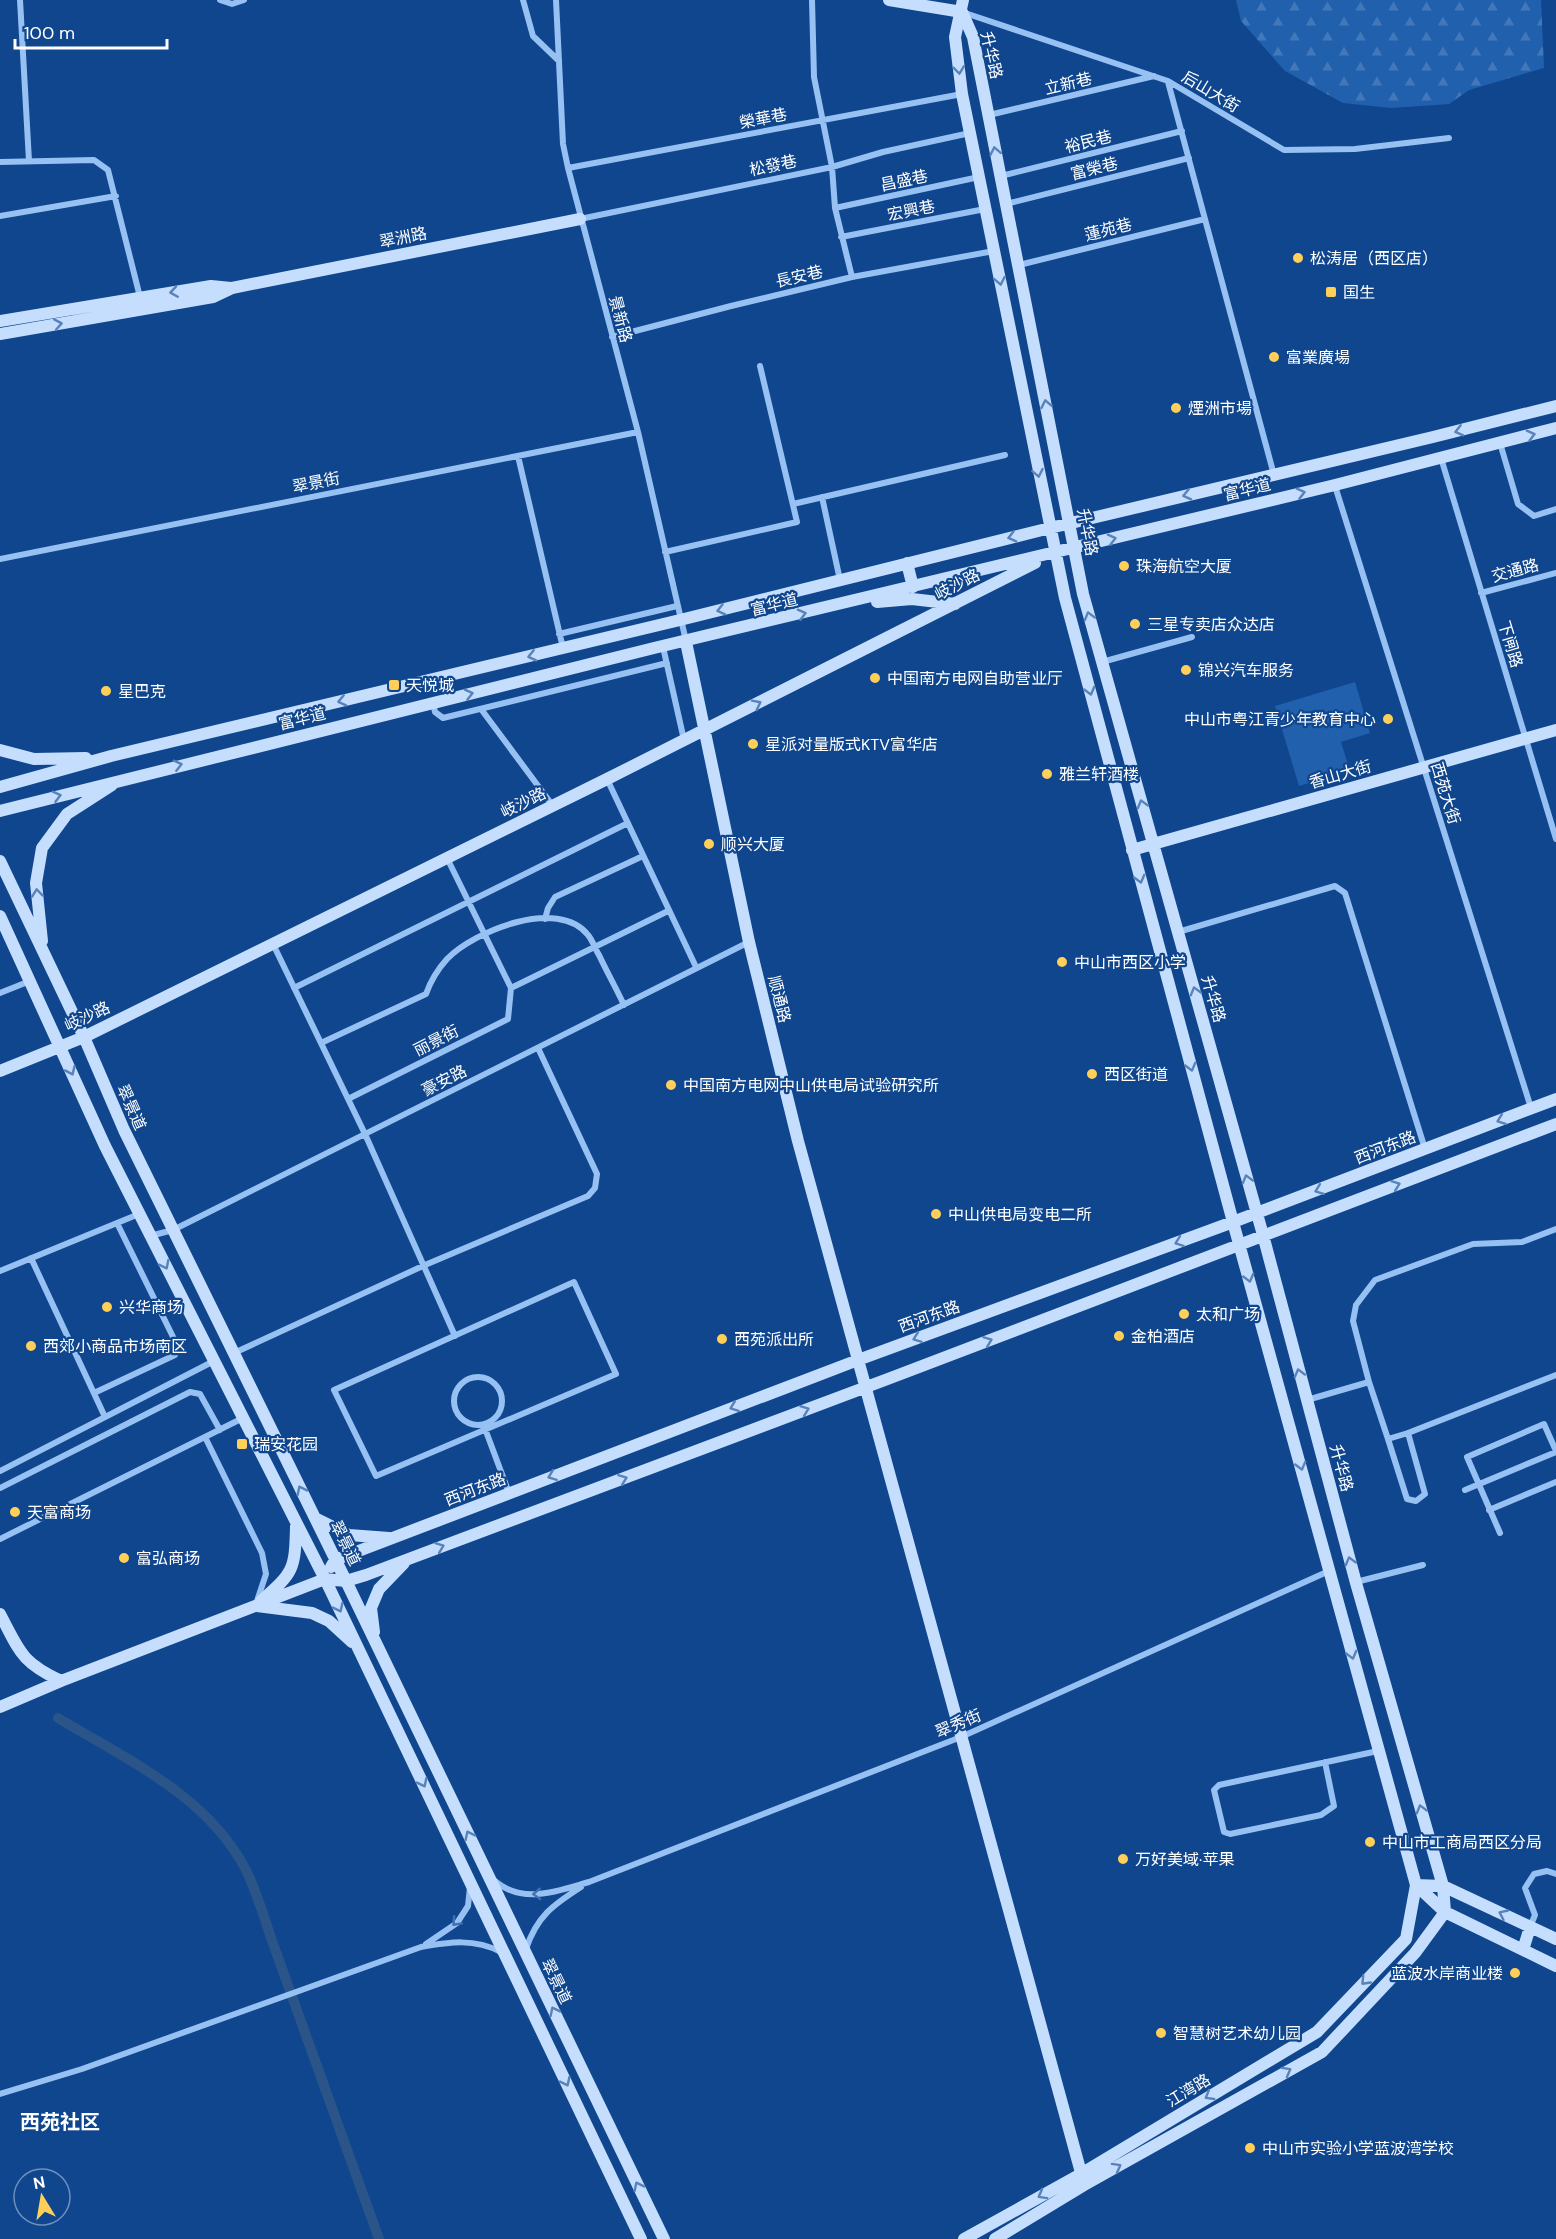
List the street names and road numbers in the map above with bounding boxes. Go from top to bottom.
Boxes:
street label: 升华路 [976,29,1007,81]
street label: 后山大街 [1178,66,1244,117]
street label: 立新巷 [1042,68,1094,99]
street label: 榮華巷 [738,104,789,133]
street label: 裕民巷 [1062,125,1114,157]
street label: 松發巷 [747,150,799,181]
street label: 富榮巷 [1068,152,1120,184]
street label: 昌盛巷 [878,165,930,196]
street label: 宏興巷 [886,196,937,225]
street label: 蓮苑巷 [1082,213,1134,245]
street label: 翠洲路 [378,223,429,252]
street label: 長安巷 [773,261,825,292]
street label: 景新路 [604,293,637,345]
street label: 翠景街 [291,468,342,497]
street label: 富华道 [1221,473,1273,505]
street label: 升华路 [1073,507,1102,558]
street label: 交通路 [1489,554,1541,587]
street label: 岐沙路 [931,564,983,605]
street label: 富华道 [748,588,800,620]
street label: 下闸路 [1493,618,1528,670]
street label: 富华道 [276,702,328,734]
street label: 香山大街 [1306,756,1374,793]
street label: 西苑大街 [1426,759,1465,827]
street label: 岐沙路 [497,782,549,822]
street label: 顺通路 [764,973,796,1025]
street label: 升华路 [1197,973,1230,1025]
street label: 岐沙路 [61,997,113,1036]
street label: 丽景街 [410,1020,462,1061]
street label: 豪安路 [418,1060,470,1101]
street label: 翠景道 [112,1081,151,1133]
street label: 西河东路 [1352,1126,1419,1169]
street label: 西河东路 [896,1296,963,1337]
street label: 升华路 [1325,1442,1358,1494]
street label: 西河东路 [442,1468,509,1511]
street label: 翠景道 [326,1517,366,1569]
street label: 翠秀街 [932,1704,984,1743]
street label: 翠景道 [537,1955,577,2007]
street label: 江湾路 [1162,2069,1214,2112]

